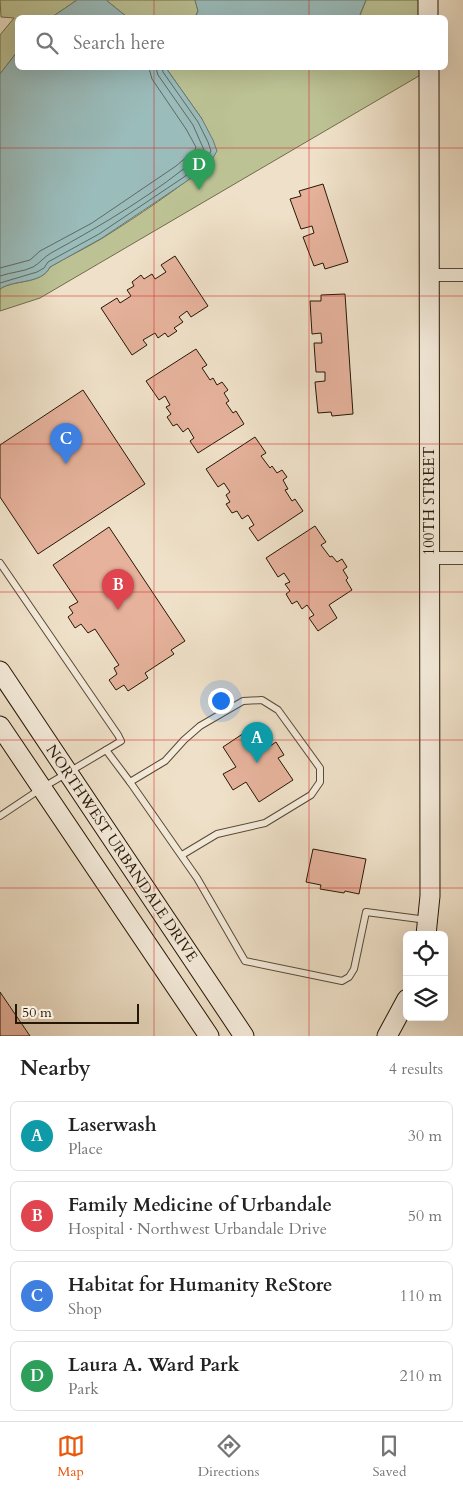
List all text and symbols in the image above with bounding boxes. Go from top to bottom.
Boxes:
search box [15,15,448,70]
icon: search [33,29,61,57]
text: Search here [73,30,165,56]
pin: D [183,149,215,190]
pin: C [50,423,82,464]
street label: 100TH STREET [419,446,439,556]
pin: B [102,569,134,610]
your location [208,688,234,714]
pin: A [241,722,273,763]
street label: NORTHWEST URBANDALE DRIVE [42,741,202,965]
map controls [403,931,448,1021]
button: locate [403,931,448,976]
button: layers [403,976,448,1021]
scale bar [15,1001,139,1024]
text: 50 m [22,1003,52,1022]
text: Nearby [20,1054,91,1083]
text: 4 results [389,1058,443,1080]
text: Laserwash [68,1112,156,1138]
text: A [31,1125,43,1147]
text: 30 m [408,1125,442,1147]
text: Place [68,1138,103,1160]
text: Family Medicine of Urbandale [68,1192,332,1218]
text: B [31,1205,43,1227]
text: 50 m [408,1205,442,1227]
text: Hospital · Northwest Urbandale Drive [68,1218,327,1240]
text: Habitat for Humanity ReStore [68,1272,332,1298]
text: C [31,1285,43,1307]
text: 110 m [400,1285,442,1307]
text: Shop [68,1298,102,1320]
text: Laura A. Ward Park [68,1352,240,1378]
text: D [30,1365,44,1387]
text: 210 m [400,1365,442,1387]
text: Park [68,1378,99,1400]
tab: Map [57,1432,85,1481]
tab: Directions [198,1432,259,1481]
tab: Saved [372,1432,406,1481]

